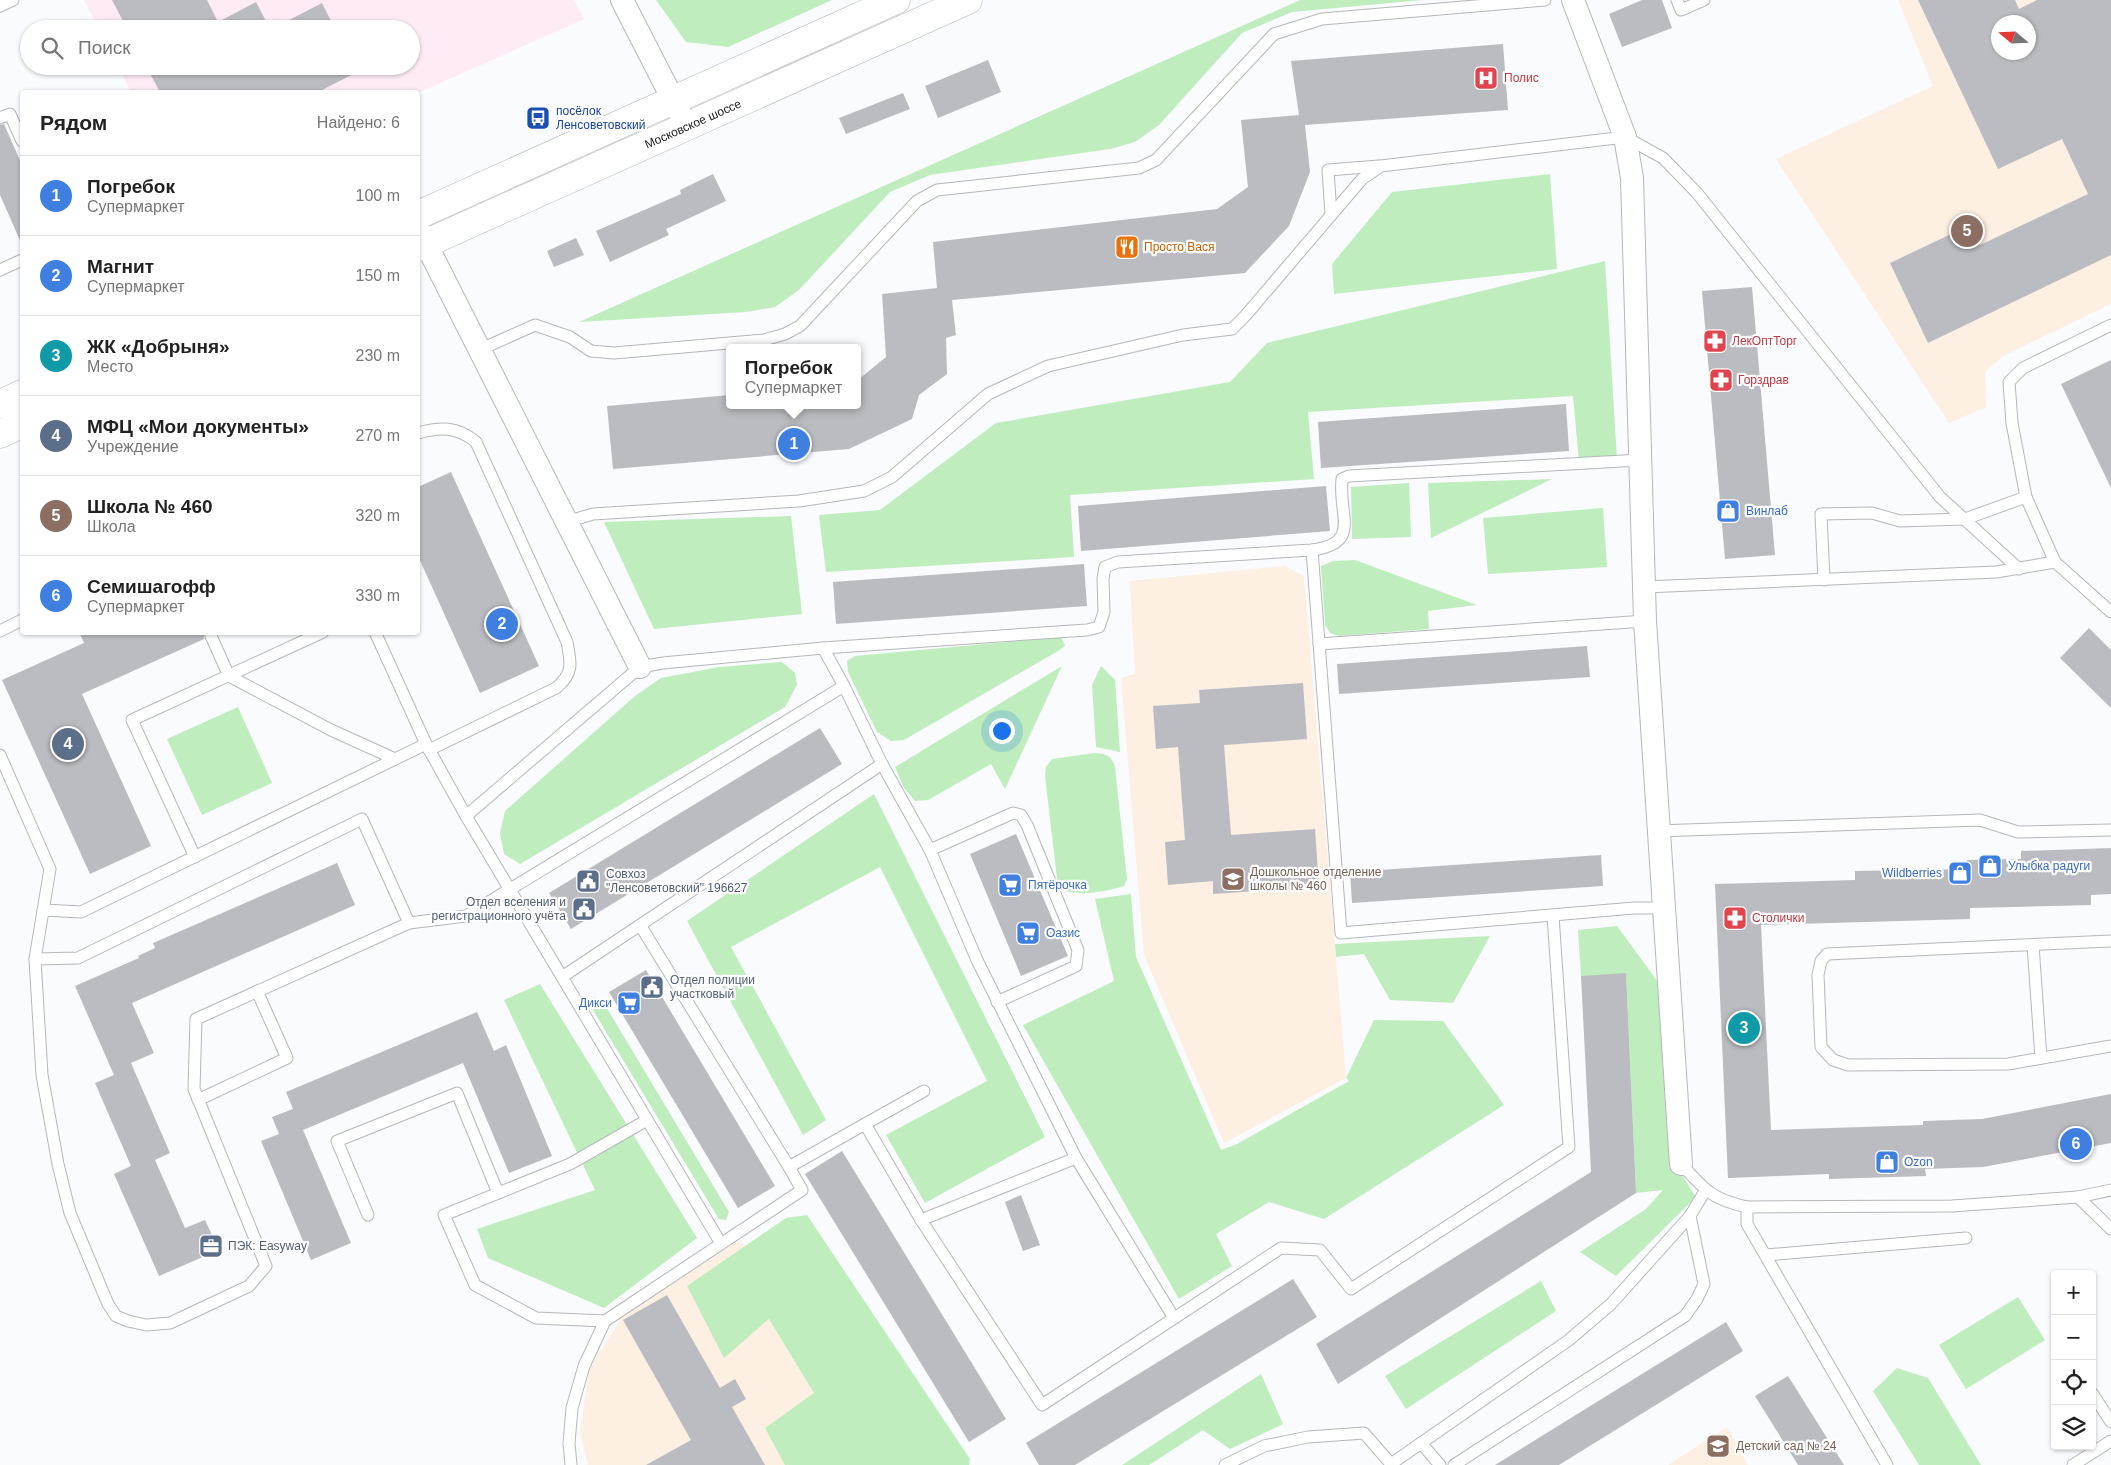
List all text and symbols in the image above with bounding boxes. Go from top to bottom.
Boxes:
north arrow [1991,15,2036,60]
search box [20,20,420,75]
icon: search [38,34,66,62]
text: Поиск [78,37,131,58]
hospital icon: Полис [1473,65,1499,91]
place label: Полис [1504,71,1539,85]
street label: Московское шоссе [643,96,744,152]
place label: посёлок Ленсоветовский [556,104,645,132]
bus stop icon: посёлок Ленсоветовский [525,105,551,131]
text: Рядом [40,111,107,134]
text: Найдено: 6 [317,114,400,131]
text: Погребок [87,176,175,197]
text: 1 [52,187,60,204]
text: 100 m [356,187,400,204]
text: Супермаркет [87,198,185,215]
pin: 5 [1951,212,1983,250]
restaurant icon: Просто Вася [1114,234,1140,260]
place label: Просто Вася [1144,240,1215,254]
text: Магнит [87,256,154,277]
text: 2 [52,267,60,284]
text: 150 m [356,267,400,284]
text: Супермаркет [87,278,185,295]
pharmacy icon: ЛекОптТорг [1702,328,1728,354]
place label: ЛекОптТорг [1732,334,1798,348]
text: ЖК «Добрыня» [87,336,230,357]
popup [726,344,861,409]
text: 3 [52,347,60,364]
text: 230 m [356,347,400,364]
text: Погребок [745,357,833,378]
text: Место [87,358,133,375]
pharmacy icon: Горздрав [1708,367,1734,393]
place label: Горздрав [1738,373,1789,387]
text: Супермаркет [745,379,842,396]
text: МФЦ «Мои документы» [87,416,309,437]
pin: 1 [778,425,810,463]
text: 4 [52,427,60,444]
text: 270 m [356,427,400,444]
text: Учреждение [87,438,179,455]
text: Школа № 460 [87,496,213,517]
shop icon: Винлаб [1715,498,1741,524]
place label: Винлаб [1746,504,1788,518]
text: 5 [52,507,60,524]
text: 320 m [356,507,400,524]
text: Школа [87,518,136,535]
text: Семишагофф [87,576,216,597]
text: 6 [52,587,60,604]
text: 330 m [356,587,400,604]
text: Супермаркет [87,598,185,615]
pin: 2 [486,605,518,643]
your location [989,718,1015,744]
pin: 4 [52,725,84,763]
shop icon: Улыбка радуги [1977,853,2003,879]
place label: Улыбка радуги [2008,859,2090,873]
shop icon: Wildberries [1947,860,1973,886]
place label: Дошкольное отделение школы № 460 [1250,865,1382,893]
school or university icon: Дошкольное отделение школы № 460 [1220,866,1246,892]
place label: Wildberries [1882,866,1942,880]
place label: Совхоз "Ленсоветовский" 196627 [606,867,748,895]
public building icon: Совхоз "Ленсоветовский" 196627 [575,868,601,894]
supermarket icon: Пятёрочка [997,872,1023,898]
place label: Пятёрочка [1028,878,1087,892]
place label: Отдел вселения и регистрационного учёта [431,895,566,923]
public building icon: Отдел вселения и регистрационного учёта [571,896,597,922]
pharmacy icon: Столички [1722,905,1748,931]
place label: Столички [1752,911,1804,925]
supermarket icon: Оазис [1015,920,1041,946]
place label: Оазис [1046,926,1080,940]
place label: Отдел полиции участковый [670,973,755,1001]
public building icon: Отдел полиции участковый [639,974,665,1000]
supermarket icon: Дикси [616,990,642,1016]
place label: Дикси [579,996,612,1010]
pin: 3 [1728,1009,1760,1047]
pin: 6 [2060,1125,2092,1163]
shop icon: Ozon [1874,1149,1900,1175]
place label: Ozon [1904,1155,1933,1169]
office icon: ПЭК: Easyway [198,1233,224,1259]
place label: ПЭК: Easyway [228,1239,307,1253]
map controls [2051,1270,2096,1450]
button: + [2051,1270,2096,1315]
button: − [2051,1315,2096,1360]
button: locate [2051,1360,2096,1405]
button: layers [2051,1405,2096,1450]
school or university icon: Детский сад № 24 [1705,1433,1731,1459]
place label: Детский сад № 24 [1736,1439,1837,1453]

